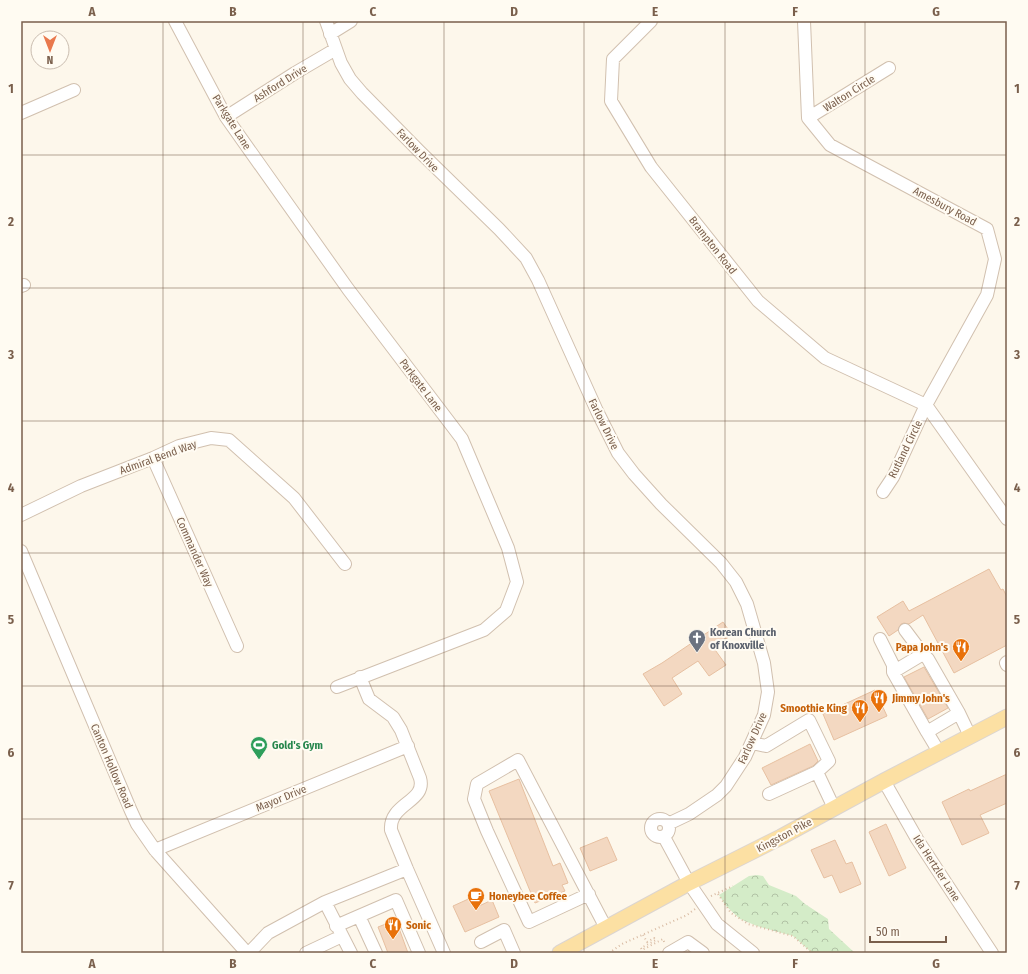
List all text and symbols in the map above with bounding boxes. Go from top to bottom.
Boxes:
text: A [87,4,96,19]
text: B [229,4,237,19]
text: C [370,4,377,19]
text: D [510,4,518,19]
text: E [652,4,658,19]
text: F [792,4,798,19]
text: G [932,4,940,19]
north arrow [30,30,70,70]
text: N [47,53,53,66]
street label: Ashford Drive [251,62,309,105]
street label: Walton Circle [821,72,878,114]
text: 1 [8,81,14,96]
text: 1 [1014,81,1020,96]
street label: Parkgate Lane [209,92,254,152]
street label: Farlow Drive [394,126,441,175]
street label: Amesbury Road [911,184,979,229]
text: 2 [7,214,14,229]
street label: Brampton Road [686,214,739,277]
text: 2 [1013,214,1020,229]
text: 3 [7,347,14,362]
text: 3 [1013,347,1020,362]
street label: Parkgate Lane [397,356,445,414]
street label: Farlow Drive [586,397,621,452]
street label: Rutland Circle [886,418,925,480]
street label: Admiral Bend Way [118,437,199,477]
text: 4 [8,480,15,495]
text: 4 [1014,480,1021,495]
street label: Commander Way [173,515,216,589]
text: 5 [8,612,14,627]
text: 5 [1014,612,1020,627]
place label: Korean Church of Knoxville [710,626,776,652]
church icon: Korean Church of Knoxville [687,628,707,653]
restaurant icon: Papa John's [951,637,971,662]
place label: Papa John's [896,641,948,654]
restaurant icon: Jimmy John's [869,688,889,713]
place label: Jimmy John's [891,692,950,705]
restaurant icon: Smoothie King [850,698,870,723]
place label: Smoothie King [780,702,848,715]
street label: Farlow Drive [735,710,770,766]
street label: Canton Hollow Road [88,722,135,811]
sports icon: Gold's Gym [249,735,269,760]
place label: Gold's Gym [272,739,323,752]
text: 6 [8,745,15,760]
text: 6 [1014,745,1021,760]
street label: Mayor Drive [254,782,308,814]
street label: Kingston Pike [754,815,814,855]
street label: Ida Hertzler Lane [910,833,963,904]
text: 7 [8,878,14,893]
text: 7 [1014,878,1020,893]
cafe icon: Honeybee Coffee [466,886,486,911]
place label: Honeybee Coffee [489,890,568,903]
restaurant icon: Sonic [383,915,403,940]
scale bar [870,918,946,944]
place label: Sonic [406,919,431,932]
text: 50 m [876,925,900,939]
text: A [87,956,96,971]
text: B [229,956,237,971]
text: C [370,956,377,971]
text: D [510,956,518,971]
text: E [652,956,658,971]
text: F [792,956,798,971]
text: G [932,956,940,971]

